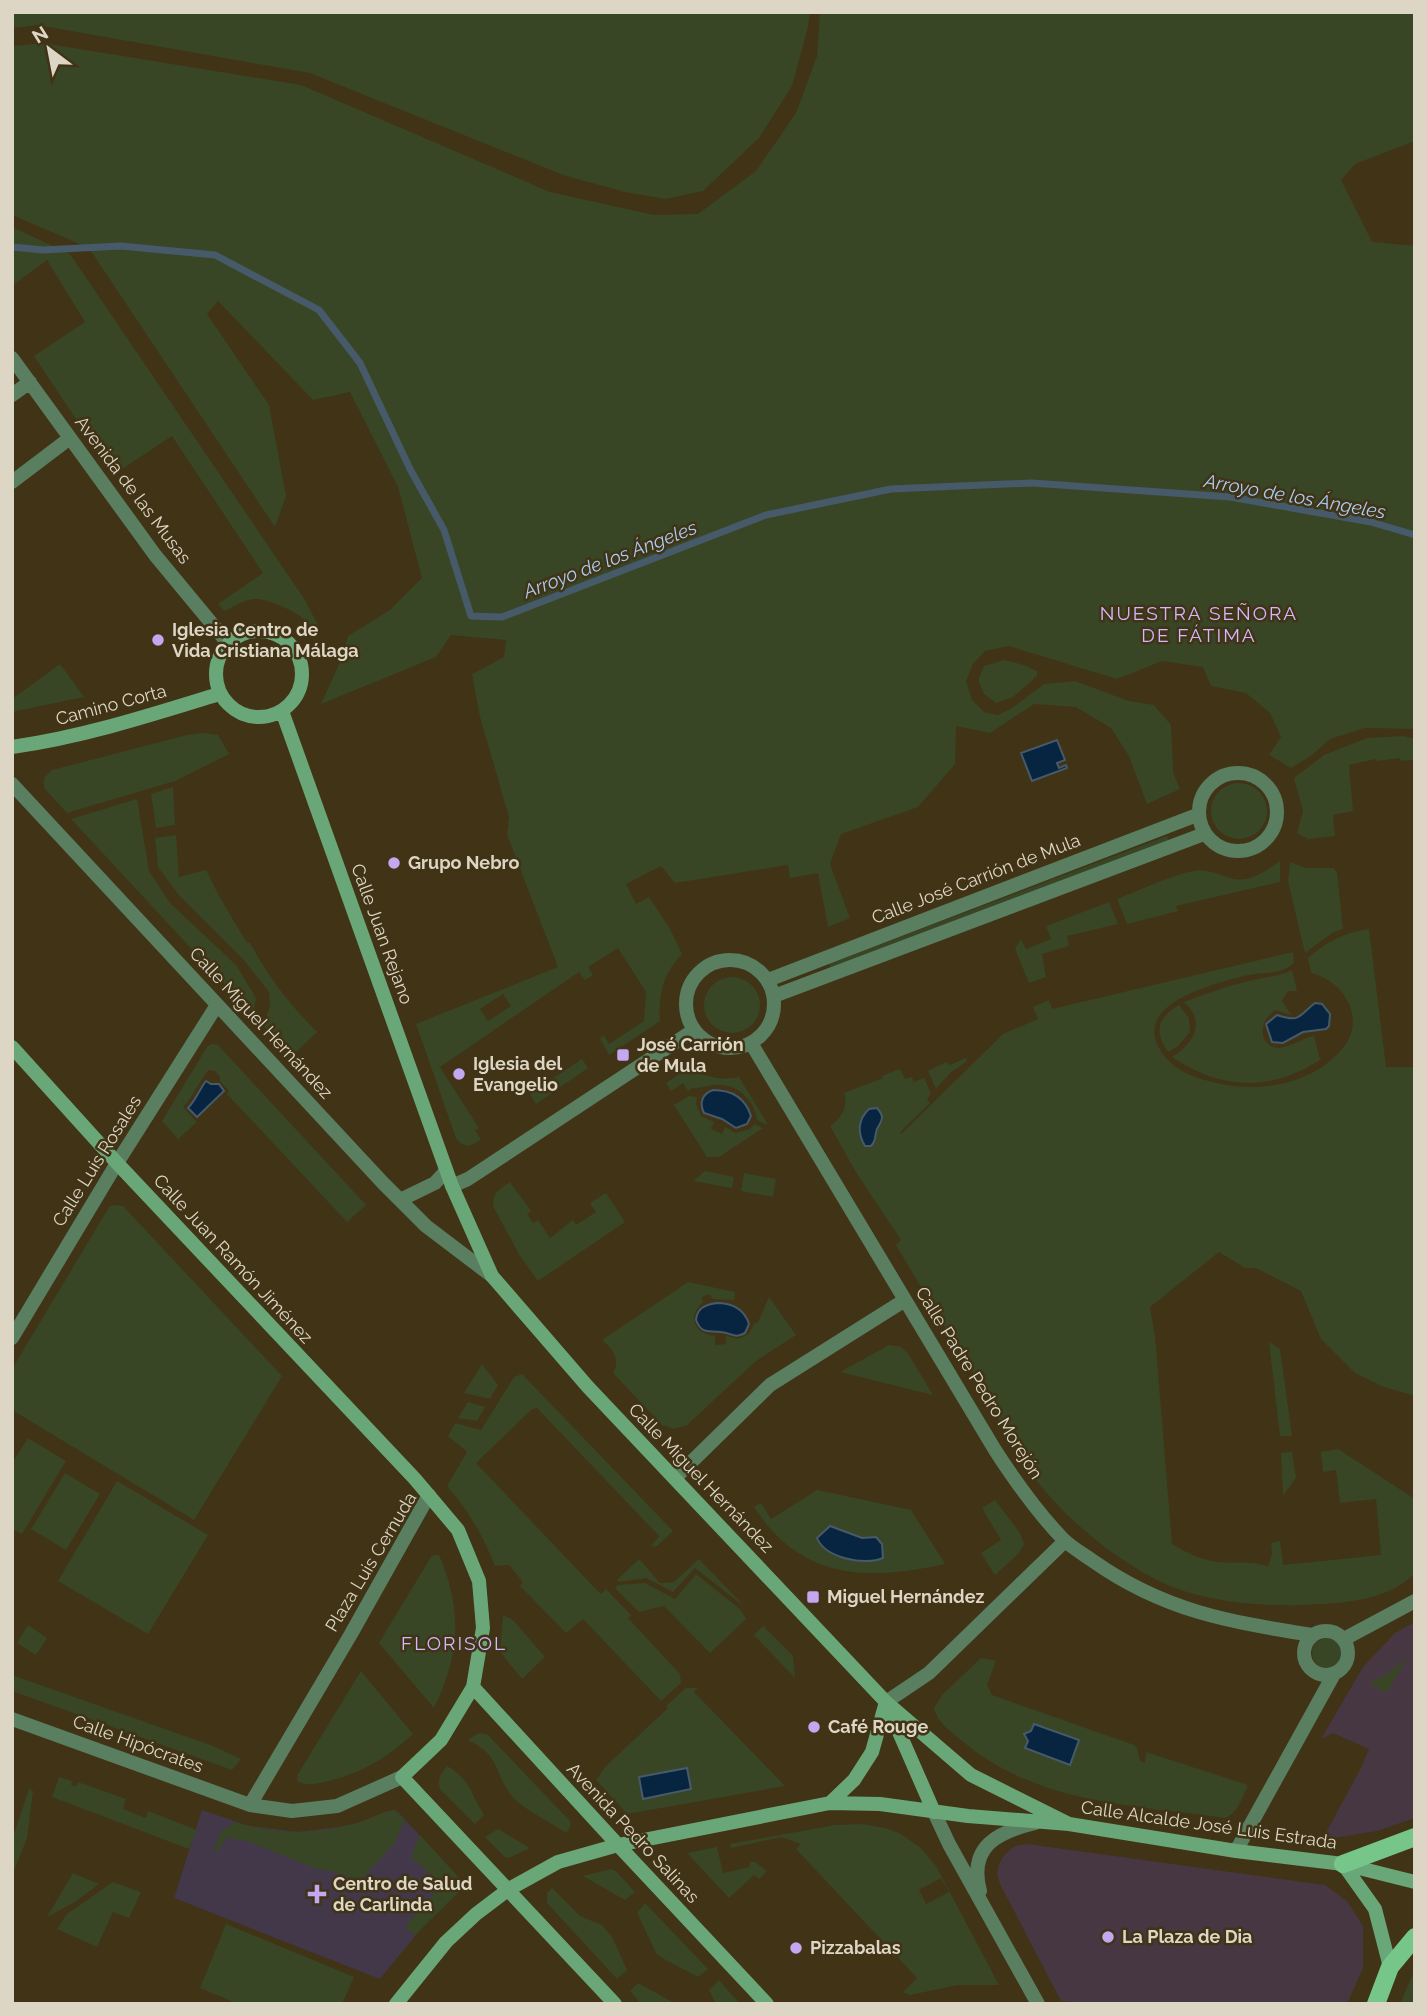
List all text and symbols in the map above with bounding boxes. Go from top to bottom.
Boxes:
north arrow [14,14,84,84]
text: N [28,21,52,48]
street label: Avenida de las Musas [71,412,196,568]
water label: Arroyo de los Ángeles [1202,469,1388,523]
water label: Arroyo de los Ángeles [519,516,700,603]
district label: NUESTRA SEÑORA DE FÁTIMA [1100,602,1298,646]
place label: Iglesia Centro de Vida Cristiana Málaga [172,619,359,661]
marker: Iglesia Centro de Vida Cristiana Málaga [150,632,166,648]
street label: Camino Corta [53,680,168,729]
street label: Calle José Carrión de Mula [869,829,1083,928]
place label: Grupo Nebro [408,852,519,873]
marker: Grupo Nebro [386,855,402,871]
street label: Calle Juan Rejano [347,861,418,1007]
street label: Calle Miguel Hernández [186,943,337,1103]
place label: José Carrión de Mula [637,1034,744,1076]
marker: José Carrión de Mula [615,1047,631,1063]
place label: Iglesia del Evangelio [473,1053,562,1095]
marker: Iglesia del Evangelio [451,1066,467,1082]
street label: Calle Luis Rosales [48,1091,145,1230]
street label: Calle Juan Ramón Jiménez [149,1170,317,1348]
street label: Calle Padre Pedro Morejón [912,1283,1047,1483]
street label: Calle Miguel Hernández [625,1399,778,1557]
street label: Plaza Luis Cernuda [321,1488,421,1635]
place label: Miguel Hernández [827,1586,984,1607]
marker: Miguel Hernández [805,1589,821,1605]
district label: FLORISOL [401,1632,507,1654]
street label: Calle Hipócrates [70,1710,206,1777]
place label: Café Rouge [828,1716,928,1737]
marker: Café Rouge [806,1719,822,1735]
street label: Avenida Pedro Salinas [563,1758,704,1907]
street label: Calle Alcalde José Luis Estrada [1080,1796,1338,1853]
place label: Centro de Salud de Carlinda [333,1873,472,1915]
marker: Centro de Salud de Carlinda [307,1884,327,1904]
place label: La Plaza de Dia [1122,1926,1252,1947]
marker: La Plaza de Dia [1100,1929,1116,1945]
place label: Pizzabalas [810,1937,901,1958]
marker: Pizzabalas [788,1940,804,1956]

